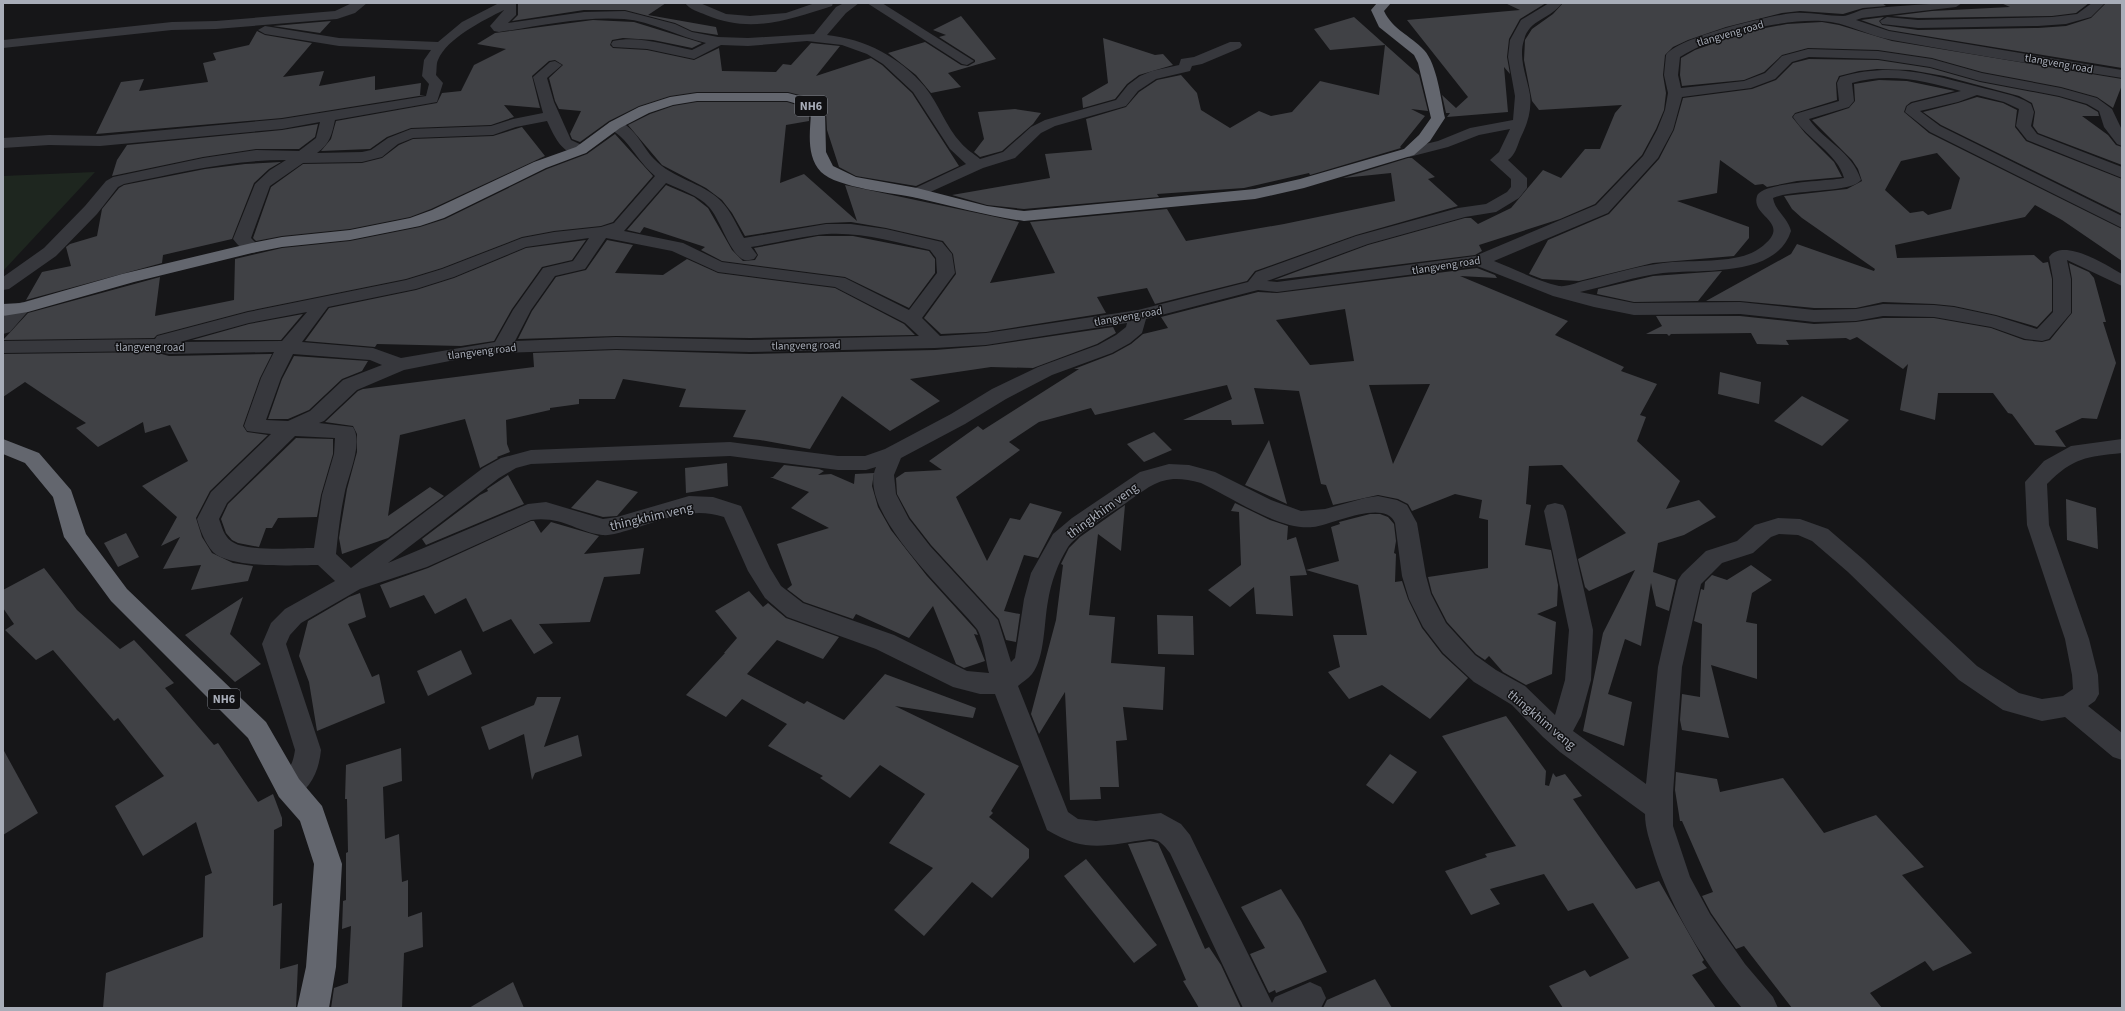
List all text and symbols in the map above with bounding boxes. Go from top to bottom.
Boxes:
street label: tlangveng road [1695,17,1765,50]
street label: tlangveng road [2024,50,2094,77]
road number: NH6 [795,96,827,116]
street label: tlangveng road [1411,253,1481,278]
street label: tlangveng road [1093,303,1163,330]
street label: tlangveng road [771,337,841,354]
street label: tlangveng road [115,340,185,355]
street label: tlangveng road [447,340,517,363]
street label: thingkhim veng [1063,478,1142,543]
street label: thingkhim veng [608,499,695,535]
street label: thingkhim veng [1503,686,1580,754]
road number: NH6 [208,689,240,709]

